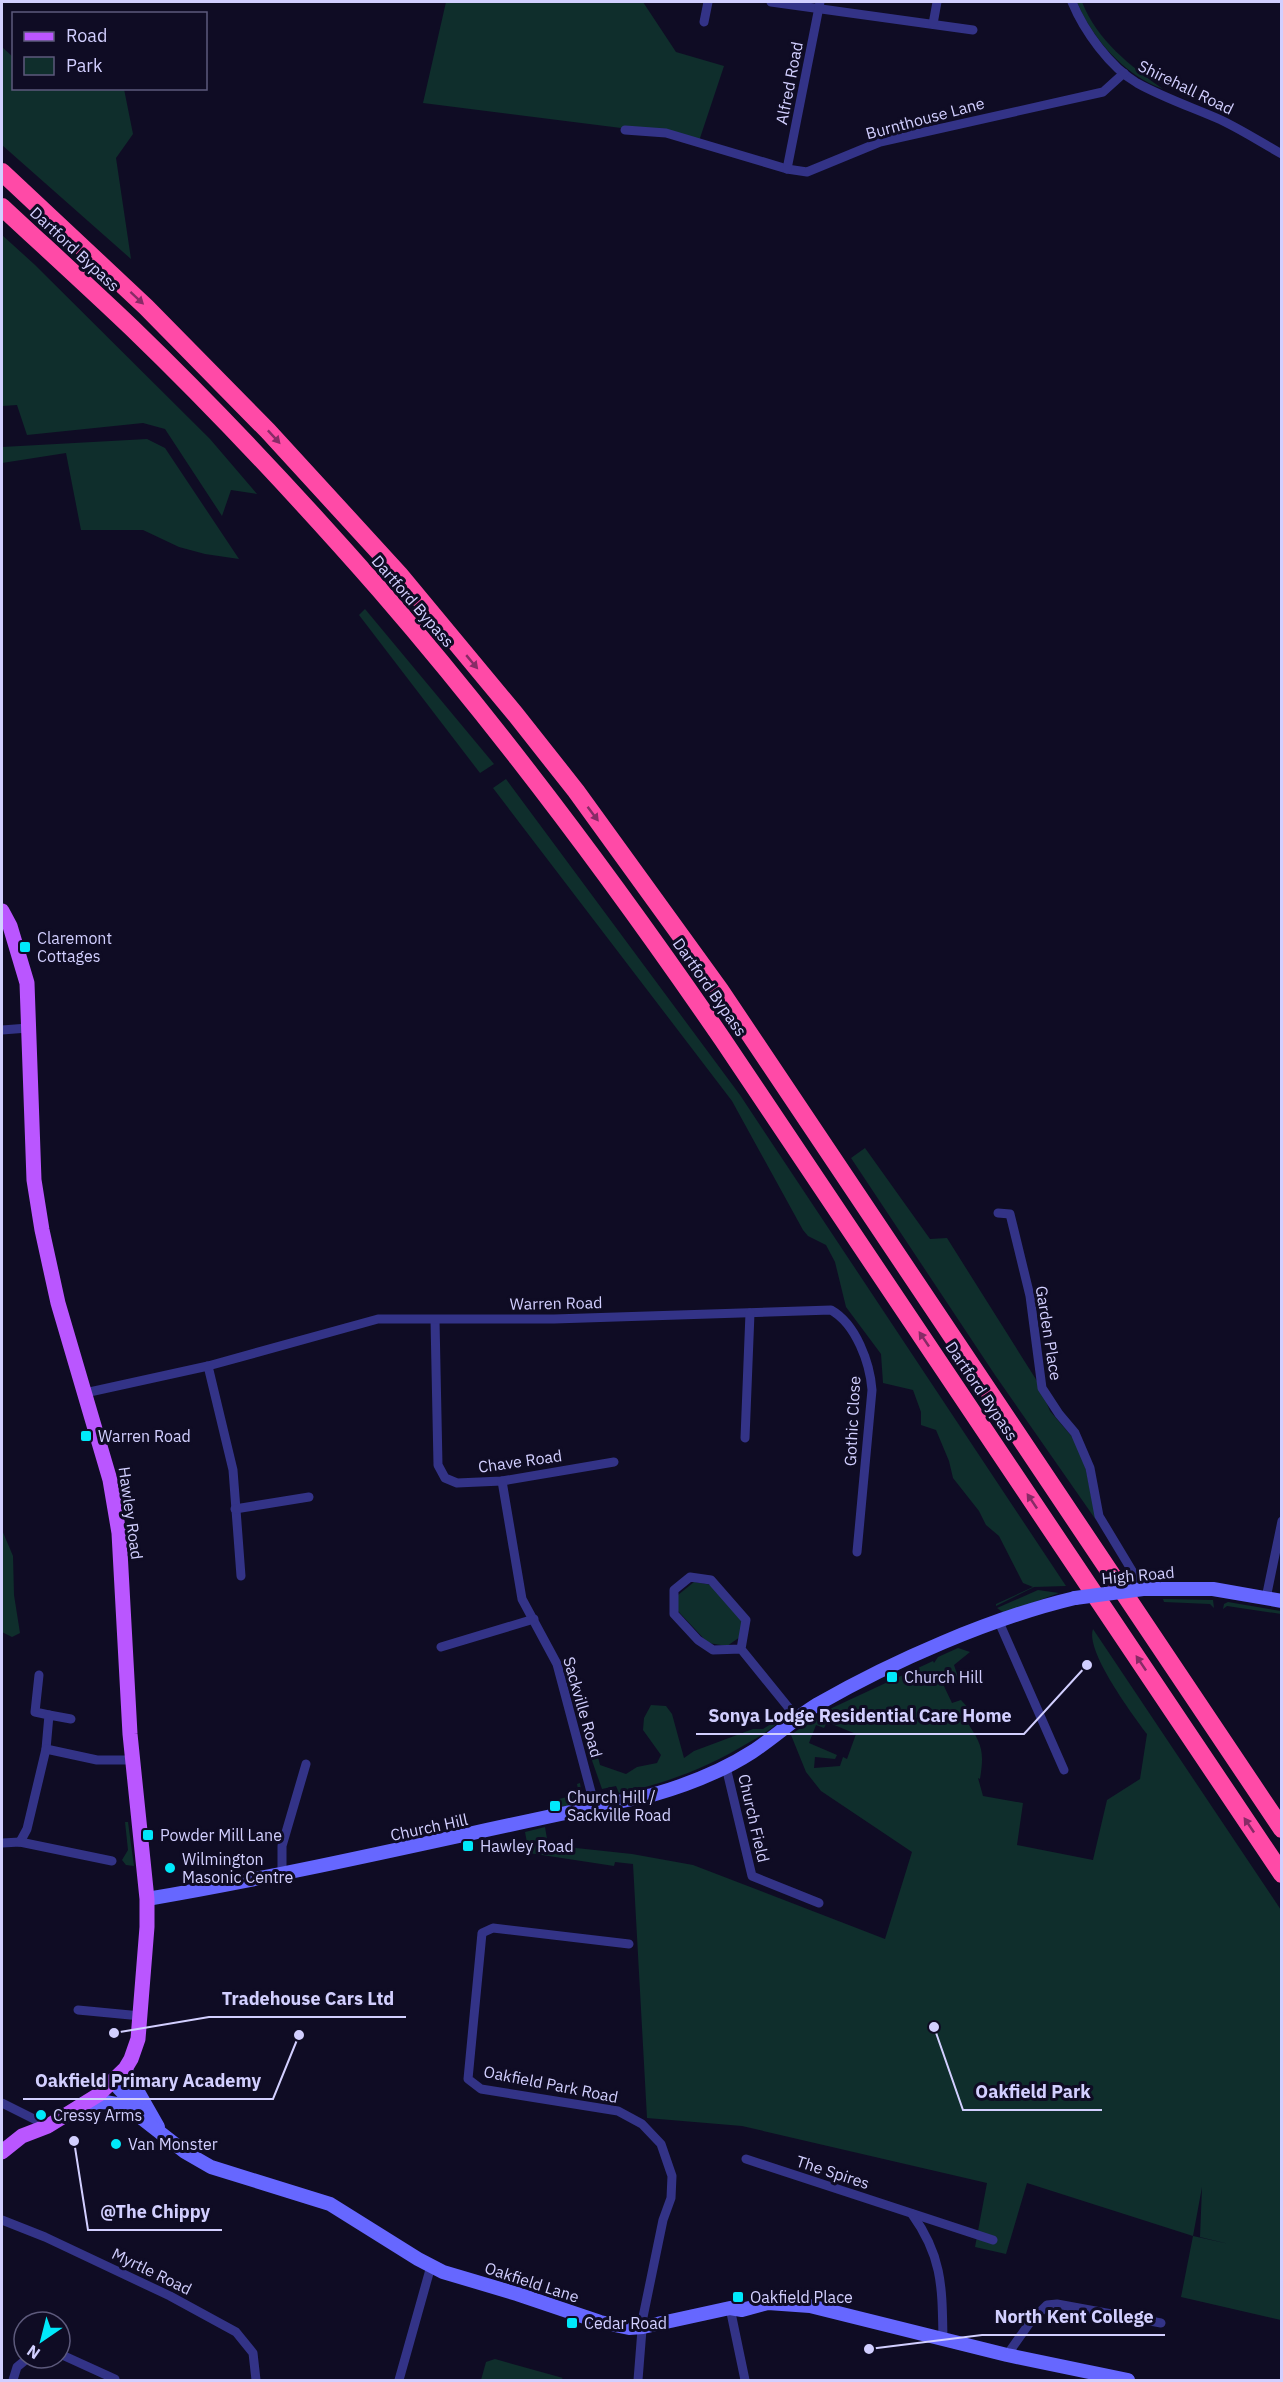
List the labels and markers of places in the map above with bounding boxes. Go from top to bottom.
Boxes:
place label: Claremont Cottages [37,928,112,966]
marker: Claremont Cottages [18,940,32,954]
place label: Warren Road [98,1426,191,1446]
marker: Warren Road [79,1429,93,1443]
place label: Church Hill [904,1667,983,1687]
marker: Church Hill [885,1670,899,1684]
callout: Sonya Lodge Residential Care Home [696,1698,1024,1734]
place label: Church Hill / Sackville Road [567,1787,671,1825]
marker: Church Hill / Sackville Road [548,1799,562,1813]
place label: Powder Mill Lane [160,1825,282,1845]
marker: Powder Mill Lane [141,1828,155,1842]
place label: Hawley Road [480,1836,574,1856]
marker: Hawley Road [461,1839,475,1853]
place label: Wilmington Masonic Centre [182,1849,293,1887]
marker: Wilmington Masonic Centre [163,1861,177,1875]
callout: Tradehouse Cars Ltd [209,1981,406,2017]
callout: Oakfield Primary Academy [23,2063,273,2099]
callout: Oakfield Park [963,2074,1102,2110]
place label: Cressy Arms [53,2105,142,2125]
marker: Cressy Arms [34,2108,48,2122]
place label: Van Monster [128,2134,218,2154]
marker: Van Monster [109,2137,123,2151]
callout: @The Chippy [88,2194,222,2230]
place label: Oakfield Place [750,2287,853,2307]
marker: Oakfield Place [731,2290,745,2304]
callout: North Kent College [982,2299,1165,2335]
place label: Cedar Road [584,2313,667,2333]
marker: Cedar Road [565,2316,579,2330]

